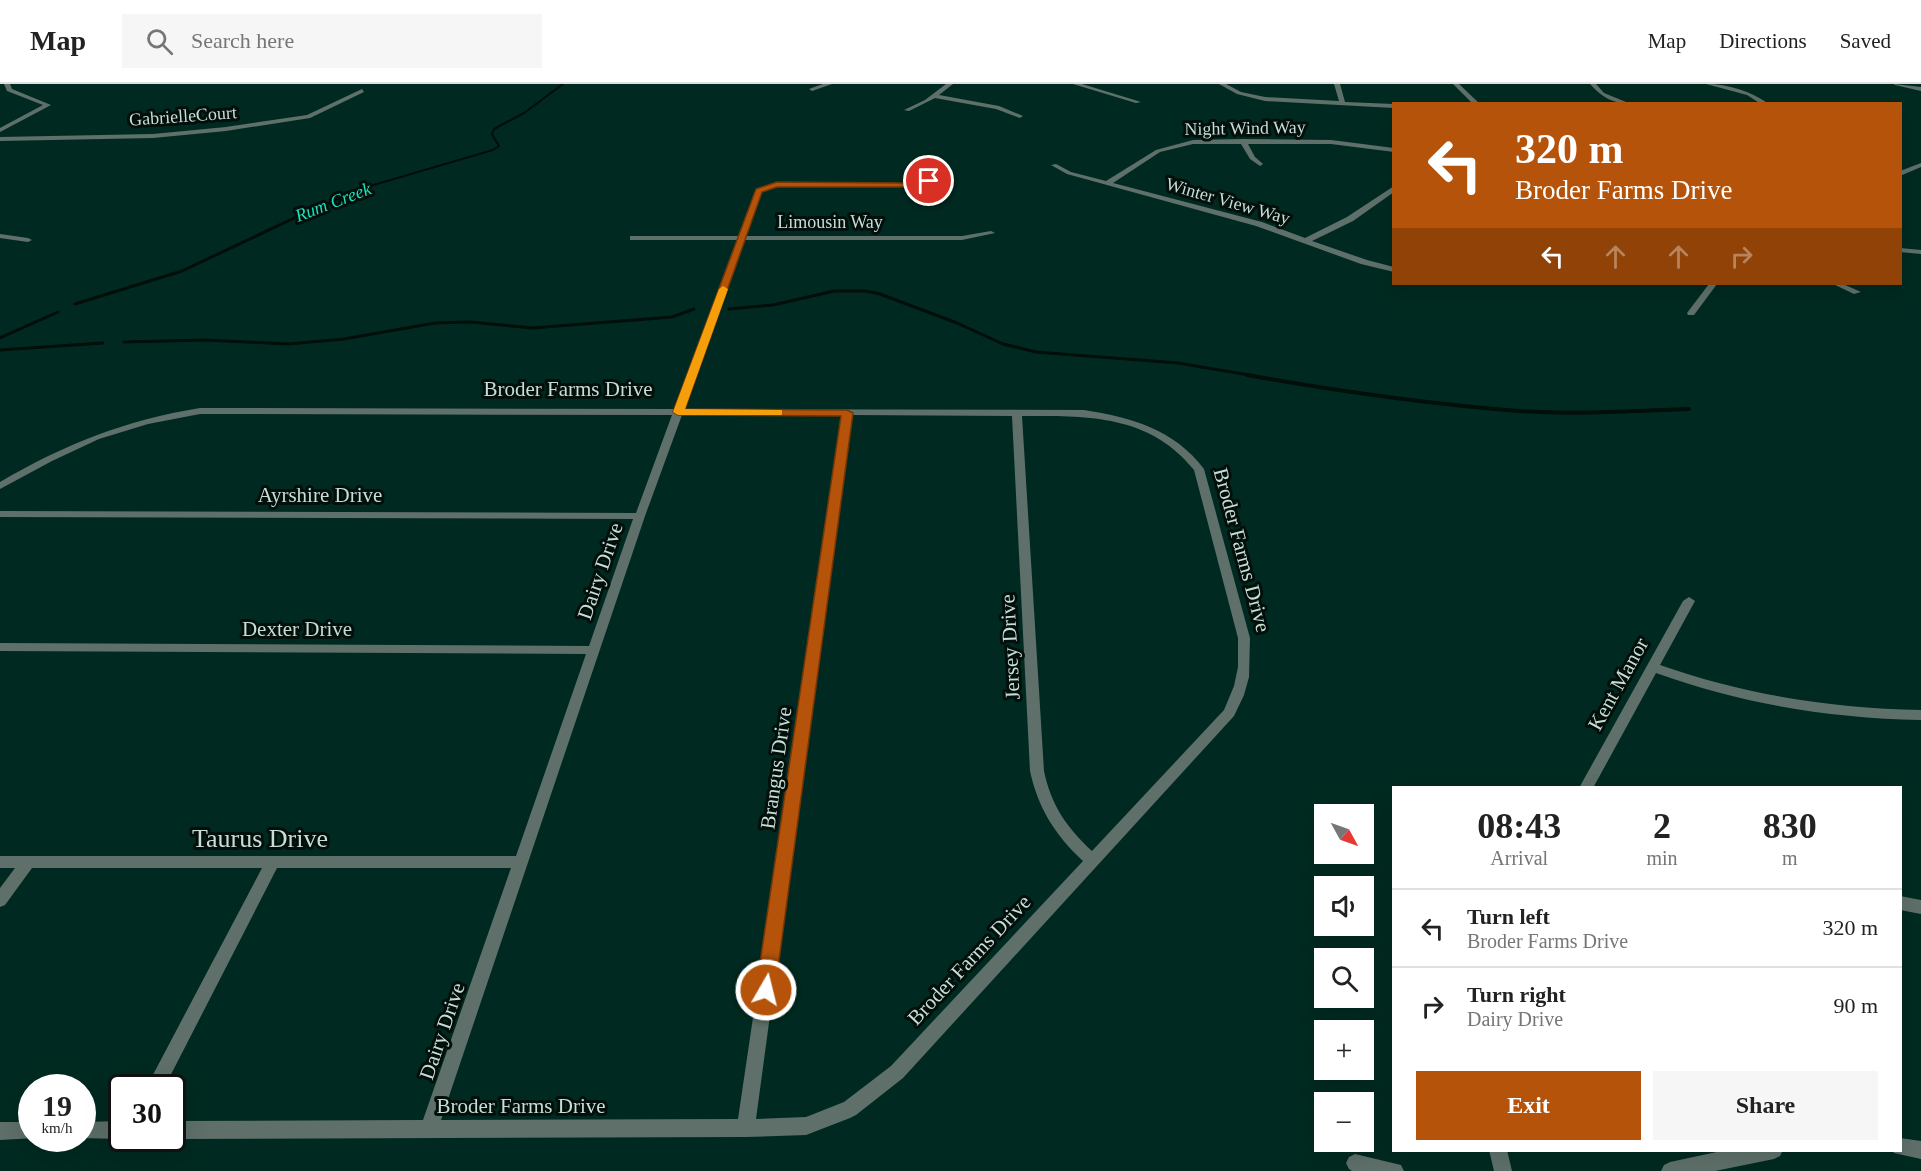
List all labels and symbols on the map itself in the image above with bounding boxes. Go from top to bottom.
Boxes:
street label: GabrielleCourt [128,102,238,130]
street label: Night Wind Way [1184,117,1306,139]
pin [903,155,954,206]
street label: Winter View Way [1164,174,1292,228]
water label: Rum Creek [291,178,375,226]
street label: Limousin Way [777,212,883,232]
street label: Broder Farms Drive [483,377,653,401]
street label: Broder Farms Drive [1209,465,1275,635]
street label: Ayrshire Drive [258,483,382,507]
street label: Dairy Drive [572,519,628,623]
street label: Jersey Drive [995,594,1025,700]
street label: Dexter Drive [242,617,352,641]
street label: Kent Manor [1583,634,1653,734]
street label: Brangus Drive [756,705,796,831]
north arrow [1314,804,1374,864]
street label: Taurus Drive [192,824,328,853]
street label: Broder Farms Drive [903,890,1035,1030]
position arrow [734,958,798,1022]
street label: Dairy Drive [414,979,470,1083]
speed limit sign: 30 [108,1074,186,1152]
street label: Broder Farms Drive [436,1094,606,1118]

